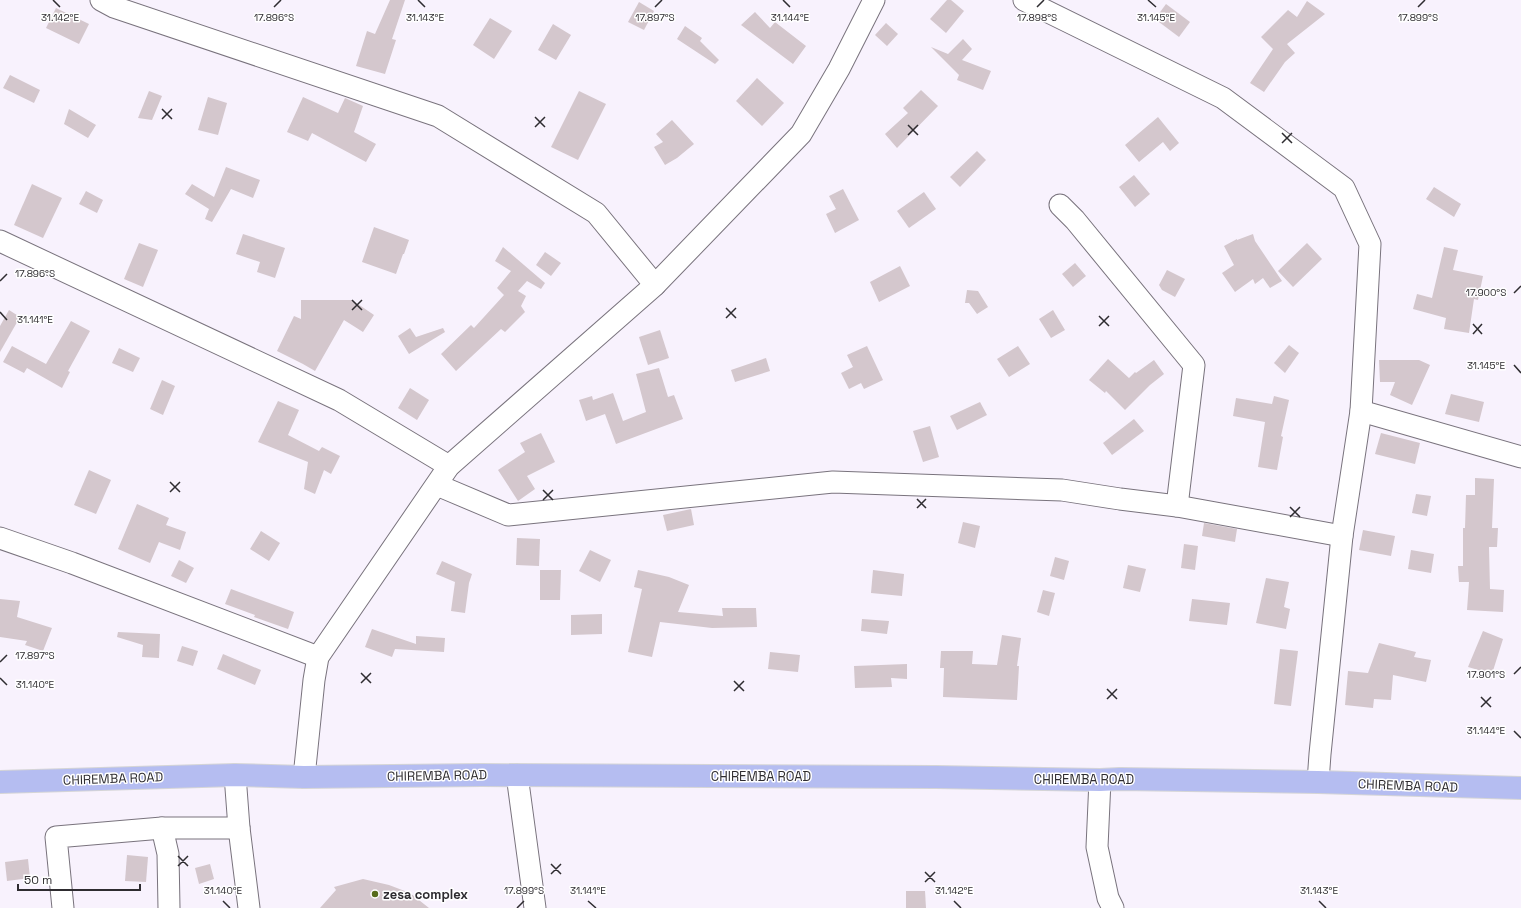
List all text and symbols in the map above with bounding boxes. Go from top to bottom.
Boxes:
text: 31.142°E [41,11,79,24]
text: 17.896°S [254,11,294,24]
text: 31.143°E [406,11,444,24]
text: 17.897°S [635,11,675,24]
text: 31.144°E [771,11,810,24]
text: 17.898°S [1017,11,1057,24]
text: 31.145°E [1137,11,1175,24]
text: 17.899°S [1398,11,1438,24]
text: 17.896°S [15,267,55,280]
text: 17.900°S [1466,286,1506,299]
text: 31.141°E [17,313,53,326]
text: 31.145°E [1467,359,1505,372]
text: 17.897°S [15,649,55,662]
text: 17.901°S [1467,668,1505,681]
text: 31.140°E [16,678,55,691]
text: 31.144°E [1467,724,1506,737]
street label: CHIREMBA ROAD [387,766,487,785]
street label: CHIREMBA ROAD [63,768,163,789]
street label: CHIREMBA ROAD [711,768,811,785]
street label: CHIREMBA ROAD [1034,771,1134,788]
street label: CHIREMBA ROAD [1358,775,1458,796]
scale bar [18,866,140,892]
text: 50 m [24,872,52,888]
text: 31.140°E [204,884,243,897]
text: 17.899°S [504,884,544,897]
text: 31.141°E [570,884,606,897]
text: 31.142°E [935,884,973,897]
text: 31.143°E [1300,884,1338,897]
place label: zesa complex [383,886,468,903]
marker: zesa complex [370,889,380,899]

